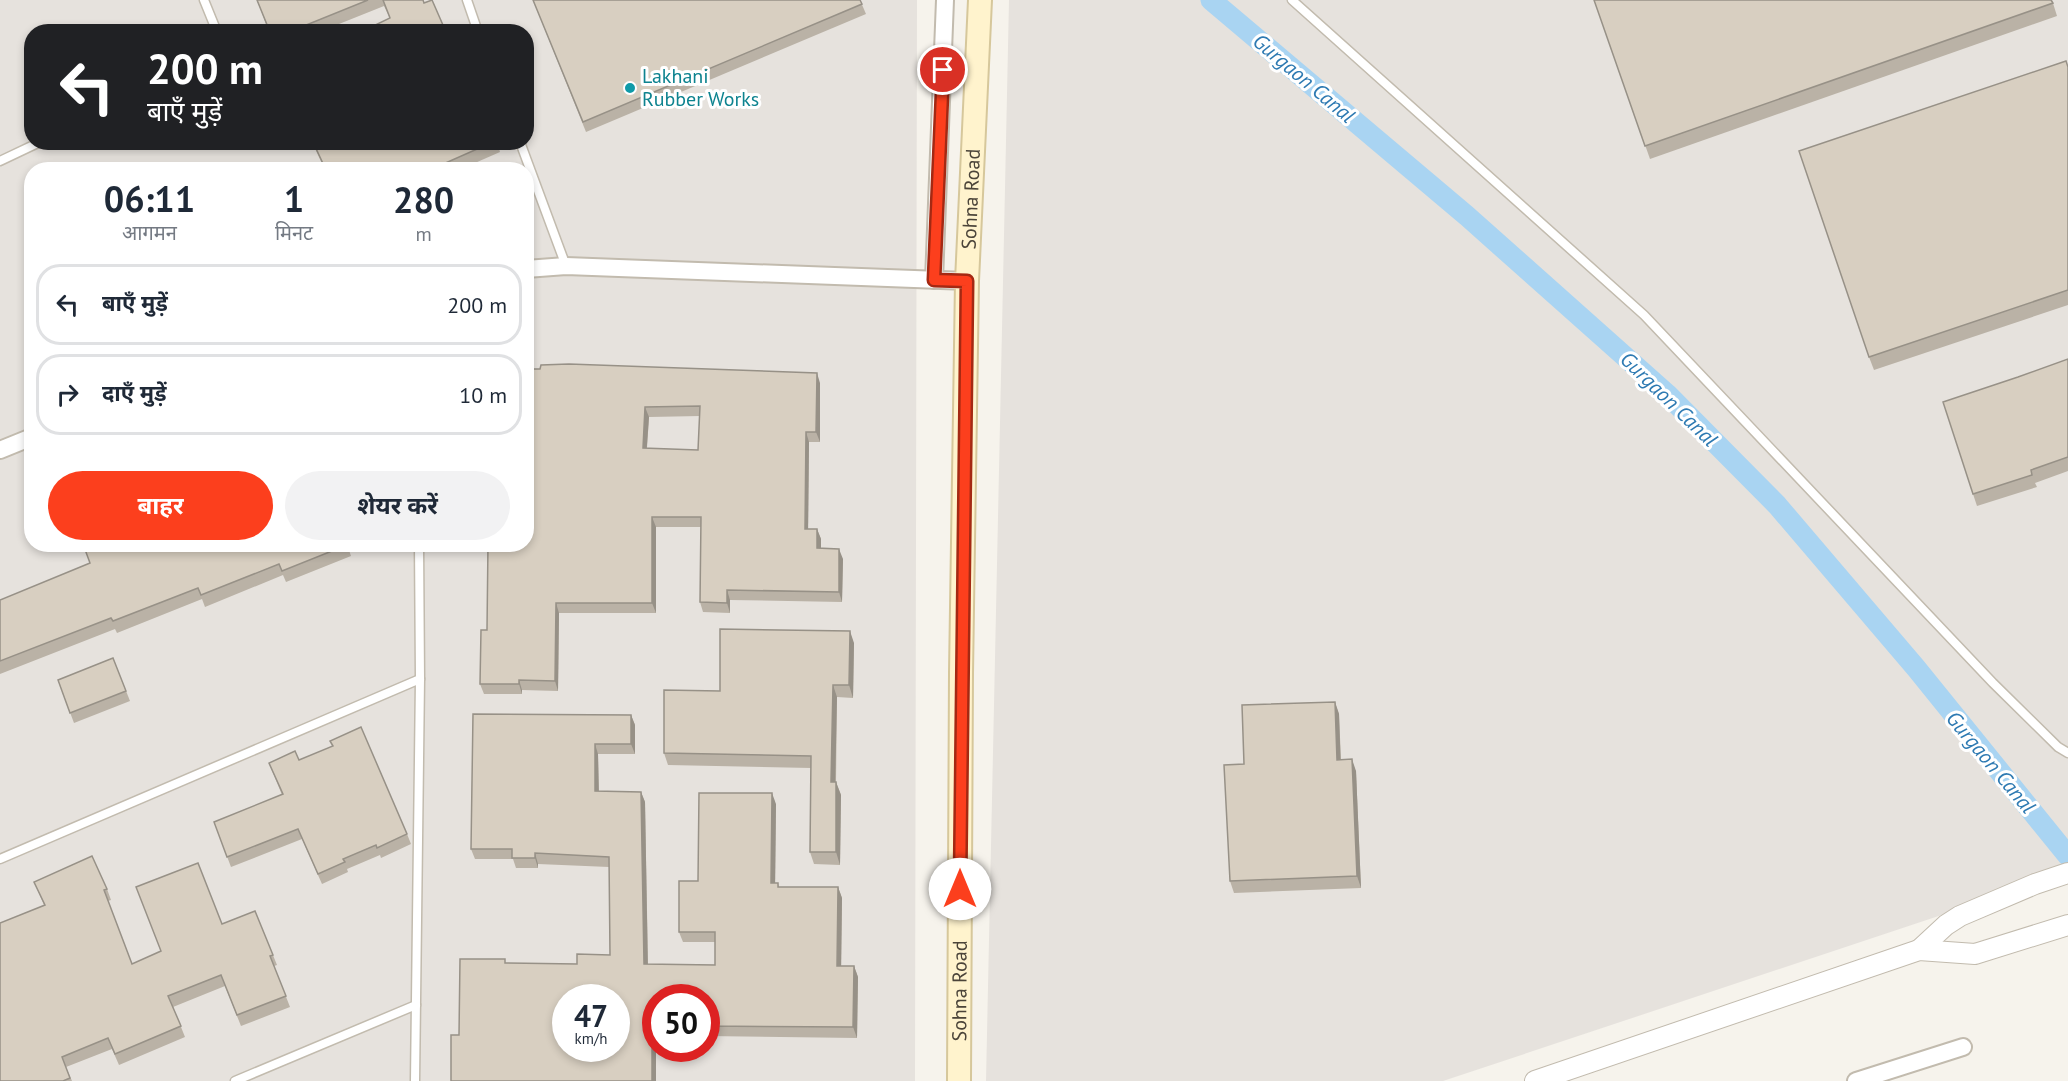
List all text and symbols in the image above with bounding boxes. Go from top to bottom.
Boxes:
water label: Gurgaon Canal [1247,27,1361,129]
text: 200 m [147,41,263,96]
pin [917,44,968,95]
icon: left [48,48,126,126]
icon: arrive [926,53,959,86]
place label: Lakhani Rubber Works [642,63,759,112]
marker: Lakhani Rubber Works [623,81,637,95]
text: बाएँ मुड़ें [147,94,222,128]
street label: Sohna Road [955,148,986,250]
text: 06:11 [104,175,195,222]
text: 1 [284,175,304,222]
text: 280 [393,176,454,223]
text: आगमन [122,220,177,246]
text: मिनट [275,220,313,246]
text: m [415,221,432,247]
icon: left [51,288,84,321]
text: बाएँ मुड़ें [102,289,168,317]
text: 200 m [447,291,507,319]
water label: Gurgaon Canal [1615,346,1724,452]
icon: right [51,378,84,411]
text: दाएँ मुड़ें [102,379,167,407]
text: 10 m [459,381,507,409]
button: बाहर [48,471,273,540]
button: शेयर करें [285,471,510,540]
water label: Gurgaon Canal [1940,705,2042,819]
position arrow [928,857,992,921]
street label: Sohna Road [946,940,973,1042]
speed limit sign: 50 [642,984,720,1062]
text: 47 [574,996,608,1035]
text: km/h [575,1029,607,1048]

